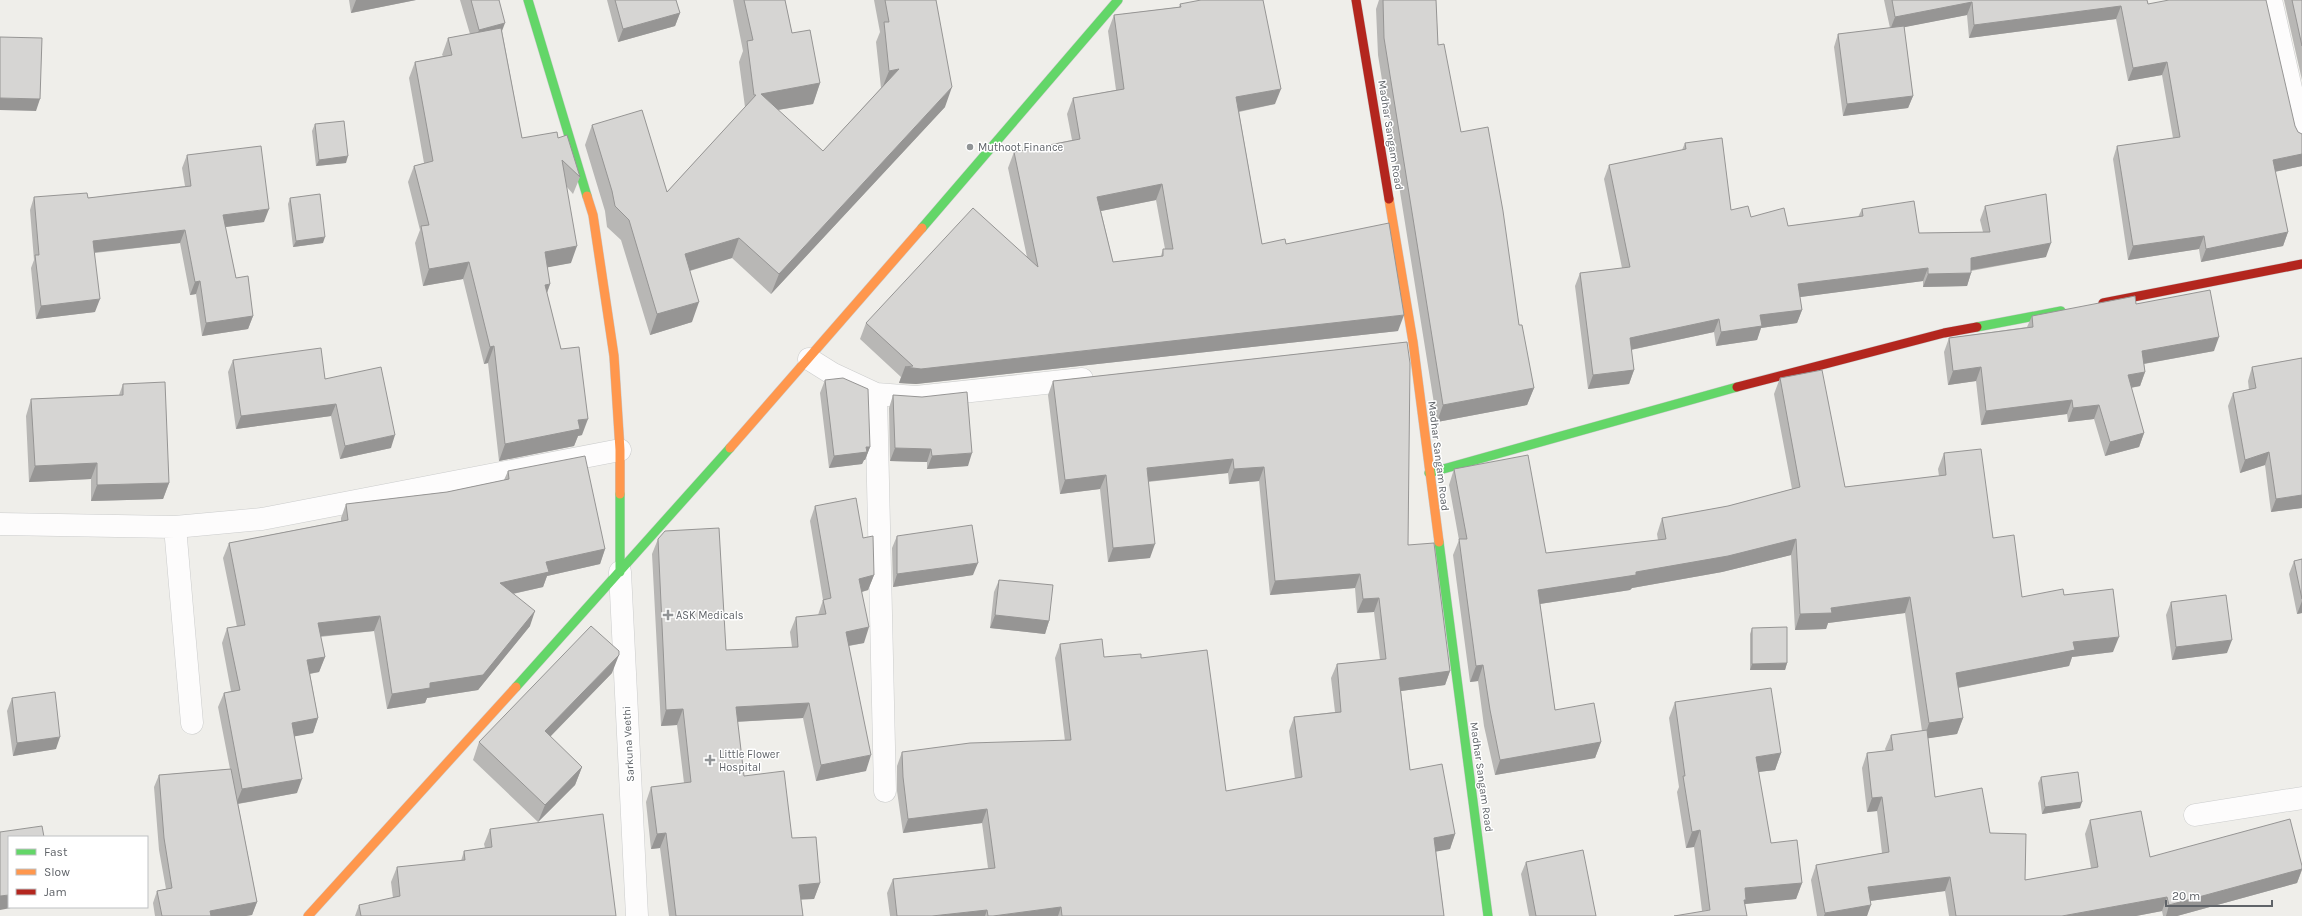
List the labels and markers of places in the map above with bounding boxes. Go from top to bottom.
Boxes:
place label: Muthoot Finance [978,141,1064,154]
marker: Muthoot Finance [965,142,975,152]
place label: ASK Medicals [676,609,744,622]
marker: ASK Medicals [663,610,673,620]
place label: Little Flower Hospital [719,748,780,774]
marker: Little Flower Hospital [704,754,716,766]

